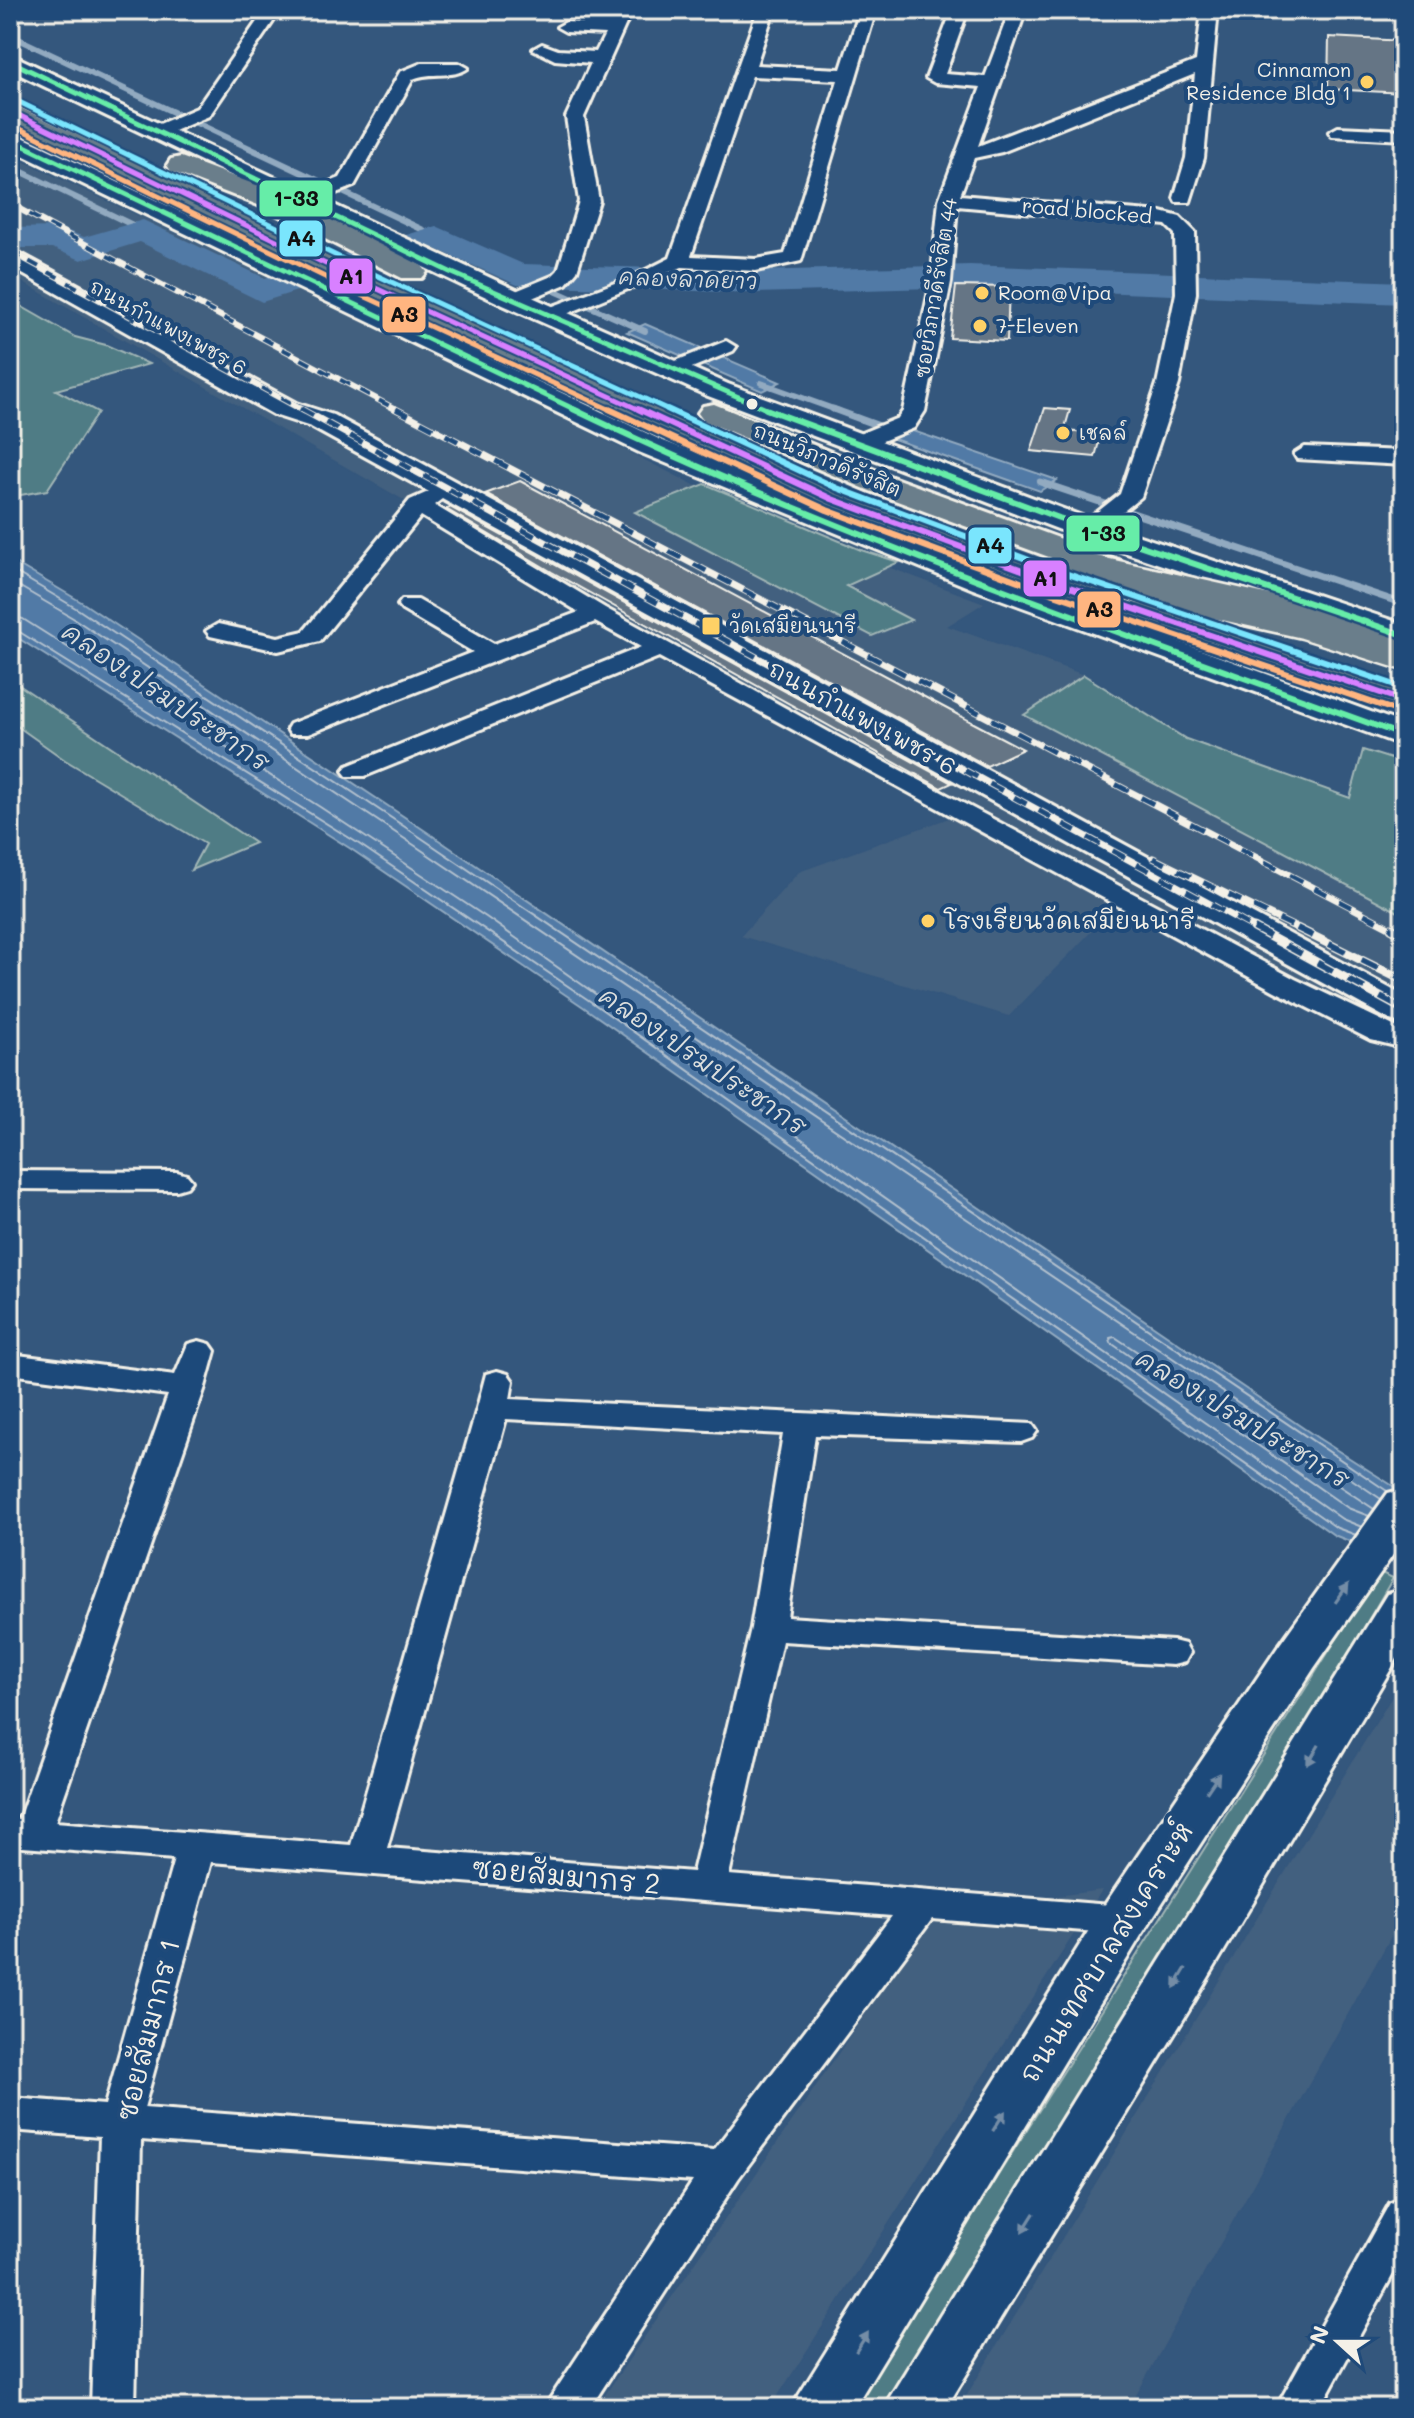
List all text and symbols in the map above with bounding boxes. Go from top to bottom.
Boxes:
place label: Cinnamon Residence Bldg 1 [1186,56,1351,105]
marker: Cinnamon Residence Bldg 1 [1358,73,1376,91]
line badge: 1-33 [258,179,334,218]
text: 1-33 [273,183,319,212]
street label: road blocked [1021,191,1153,229]
street label: ซอยวิภาวดีรังสิต 44 [908,196,962,380]
line badge: A4 [278,219,324,258]
text: A4 [286,223,316,252]
line badge: A1 [328,257,374,295]
text: A1 [338,261,364,290]
water label: คลองลาดยาว [618,262,758,295]
street label: ถนนกำแพงเพชร 6 [86,272,251,380]
place label: Room@Vipa [998,279,1112,305]
marker: Room@Vipa [973,284,991,302]
line badge: A3 [381,295,427,334]
text: A3 [390,299,418,328]
place label: 7-Eleven [996,312,1078,338]
marker: 7-Eleven [971,317,989,335]
unlabelled marker [744,396,760,412]
street label: ถนนวิภาวดีรังสิต [749,416,905,502]
place label: เชลล์ [1079,419,1127,445]
marker: เชลล์ [1054,424,1072,442]
line badge: 1-33 [1065,514,1141,553]
text: 1-33 [1080,518,1126,547]
line badge: A4 [967,526,1013,565]
text: A4 [975,530,1005,559]
line badge: A1 [1022,559,1068,598]
text: A1 [1032,563,1058,592]
line badge: A3 [1076,590,1122,629]
text: A3 [1085,594,1113,623]
place label: วัดเสมียนนารี [729,612,856,638]
water label: คลองเปรมประชากร [56,614,278,779]
marker: วัดเสมียนนารี [700,615,722,637]
street label: ถนนกำแพงเพชร 6 [763,652,962,781]
place label: โรงเรียนวัดเสมียนนารี [943,904,1195,935]
marker: โรงเรียนวัดเสมียนนารี [919,912,937,930]
water label: คลองเปรมประชากร [593,978,815,1143]
water label: คลองเปรมประชากร [1130,1341,1357,1496]
one-way arrow [1334,1582,1349,1603]
one-way arrow [1307,1744,1321,1766]
one-way arrow [1206,1772,1220,1794]
street label: ถนนเทศบาลสงเคราะห์ [1010,1814,1200,2089]
street label: ซอยสัมมากร 2 [470,1849,662,1901]
street label: ซอยสัมมากร 1 [107,1935,187,2124]
one-way arrow [1173,1967,1187,1989]
one-way arrow [991,2110,1006,2131]
one-way arrow [1021,2212,1035,2234]
north arrow [1298,2302,1378,2382]
text: N [1302,2322,1335,2348]
one-way arrow [855,2331,869,2353]

